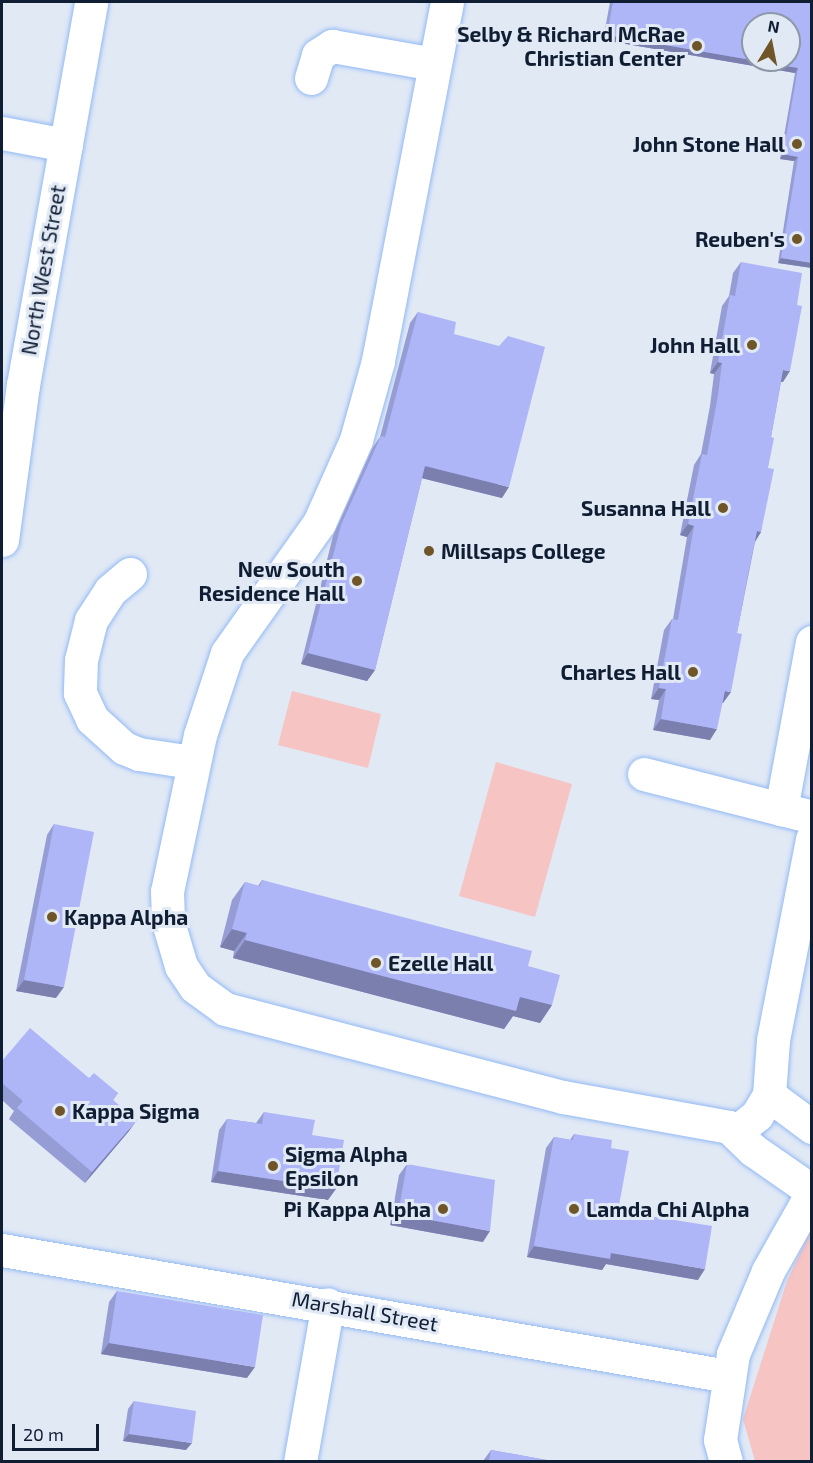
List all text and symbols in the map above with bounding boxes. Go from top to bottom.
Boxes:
north arrow [741,12,801,72]
text: N [767,15,781,36]
place label: Selby & Richard McRae Christian Center [457,21,685,71]
marker: Selby & Richard McRae Christian Center [690,39,704,53]
place label: John Stone Hall [633,131,785,157]
marker: John Stone Hall [790,137,804,151]
street label: North West Street [16,183,70,357]
place label: Reuben's [695,226,785,252]
marker: Reuben's [790,232,804,246]
place label: John Hall [650,332,740,358]
marker: John Hall [745,338,759,352]
place label: Susanna Hall [581,495,711,521]
marker: Susanna Hall [716,501,730,515]
place label: Millsaps College [441,538,605,564]
marker: Millsaps College [422,544,436,558]
place label: New South Residence Hall [199,556,345,606]
marker: New South Residence Hall [350,574,364,588]
place label: Charles Hall [560,659,681,685]
marker: Charles Hall [686,665,700,679]
place label: Kappa Alpha [64,904,189,930]
marker: Kappa Alpha [45,910,59,924]
place label: Ezelle Hall [388,950,493,976]
marker: Ezelle Hall [369,956,383,970]
place label: Kappa Sigma [72,1098,200,1124]
marker: Kappa Sigma [53,1104,67,1118]
place label: Sigma Alpha Epsilon [285,1141,408,1191]
marker: Sigma Alpha Epsilon [266,1159,280,1173]
place label: Pi Kappa Alpha [283,1196,431,1222]
place label: Lamda Chi Alpha [586,1196,750,1222]
marker: Pi Kappa Alpha [436,1202,450,1216]
marker: Lamda Chi Alpha [567,1202,581,1216]
street label: Marshall Street [290,1286,440,1336]
scale bar [15,1412,102,1450]
text: 20 m [23,1423,64,1445]

